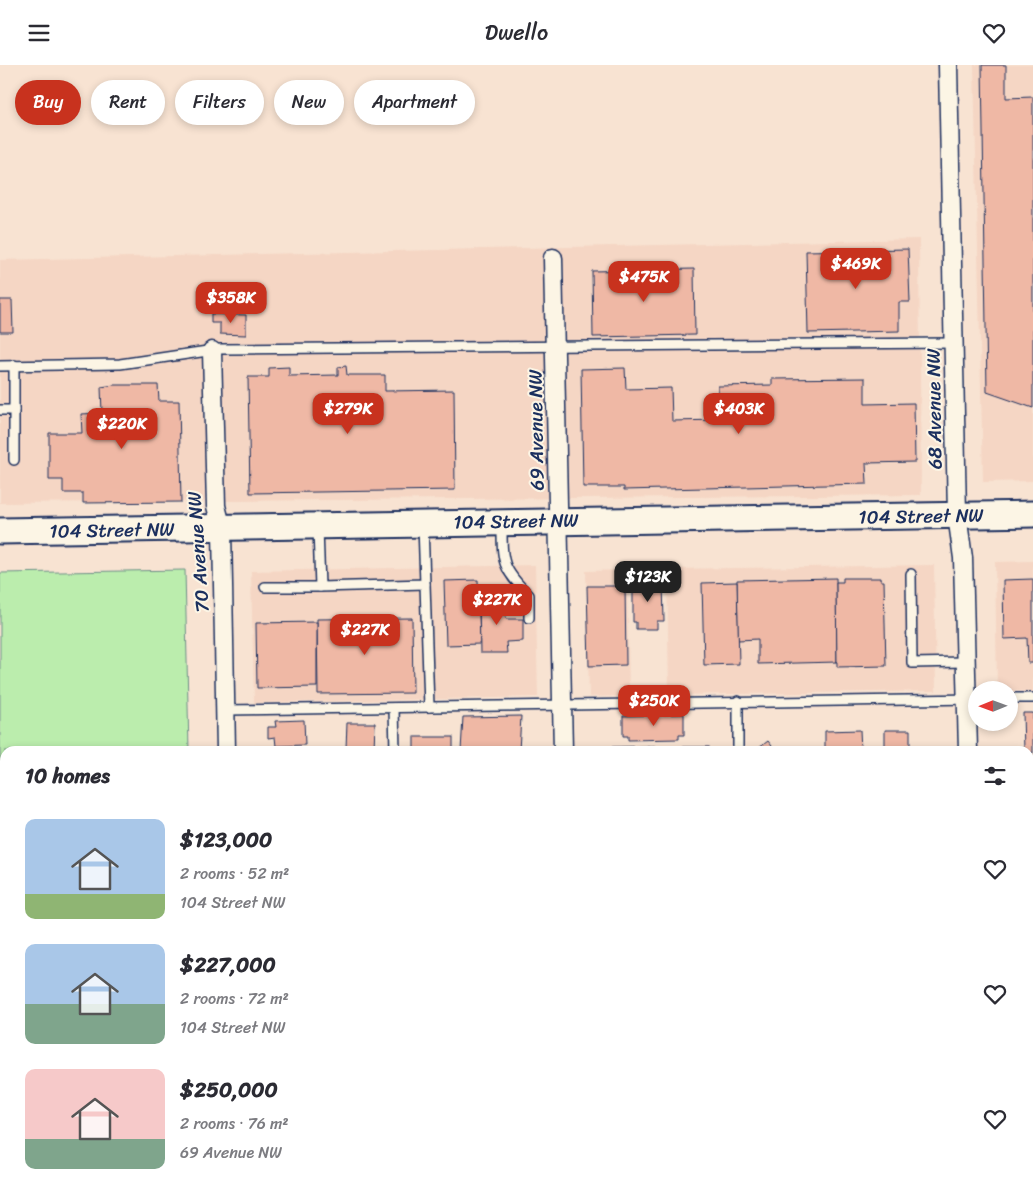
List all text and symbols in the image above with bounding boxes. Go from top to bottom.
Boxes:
text: Dwello [485,13,548,52]
icon: menu [25,19,53,47]
icon: heart [980,19,1008,47]
chip: Buy [15,80,81,125]
chip: Rent [91,80,165,125]
chip: Filters [175,80,264,125]
chip: New [274,80,344,125]
chip: Apartment [354,80,475,125]
pin: $469K [821,247,891,290]
text: $469K [831,249,881,278]
pin: $475K [609,261,679,303]
text: $475K [619,262,669,291]
pin: $358K [196,281,266,324]
text: $358K [207,283,255,312]
street label: 68 Avenue NW [916,348,952,470]
street label: 69 Avenue NW [518,369,554,491]
pin: $279K [313,393,383,435]
pin: $403K [704,393,774,435]
text: $279K [324,394,372,423]
text: $403K [714,394,764,423]
pin: $220K [87,407,157,450]
text: $220K [97,409,147,438]
street label: 70 Avenue NW [177,490,219,614]
street label: 104 Street NW [858,498,984,534]
street label: 104 Street NW [453,503,579,539]
street label: 104 Street NW [49,512,175,548]
pin: $123K [613,561,683,603]
text: $123K [625,562,671,591]
pin: $227K [462,583,532,626]
text: $227K [473,585,521,614]
pin: $227K [330,613,400,656]
text: $227K [341,615,389,644]
north arrow [968,681,1018,731]
map controls [968,681,1018,731]
pin: $250K [619,685,689,727]
text: $250K [629,686,679,715]
text: 10 homes [25,757,110,795]
icon: filters [981,762,1009,790]
text: $123,000 [180,821,272,859]
icon: home [65,839,125,899]
icon: heart [981,855,1009,883]
text: 2 rooms · 52 m² [180,859,289,888]
text: 104 Street NW [180,888,285,917]
text: $227,000 [180,946,276,984]
icon: home [65,964,125,1024]
icon: heart [981,980,1009,1008]
text: 2 rooms · 72 m² [180,984,289,1013]
text: 104 Street NW [180,1013,285,1042]
text: $250,000 [180,1071,278,1109]
icon: home [65,1089,125,1149]
icon: heart [981,1105,1009,1133]
text: 2 rooms · 76 m² [180,1109,289,1138]
text: 69 Avenue NW [180,1138,282,1167]

